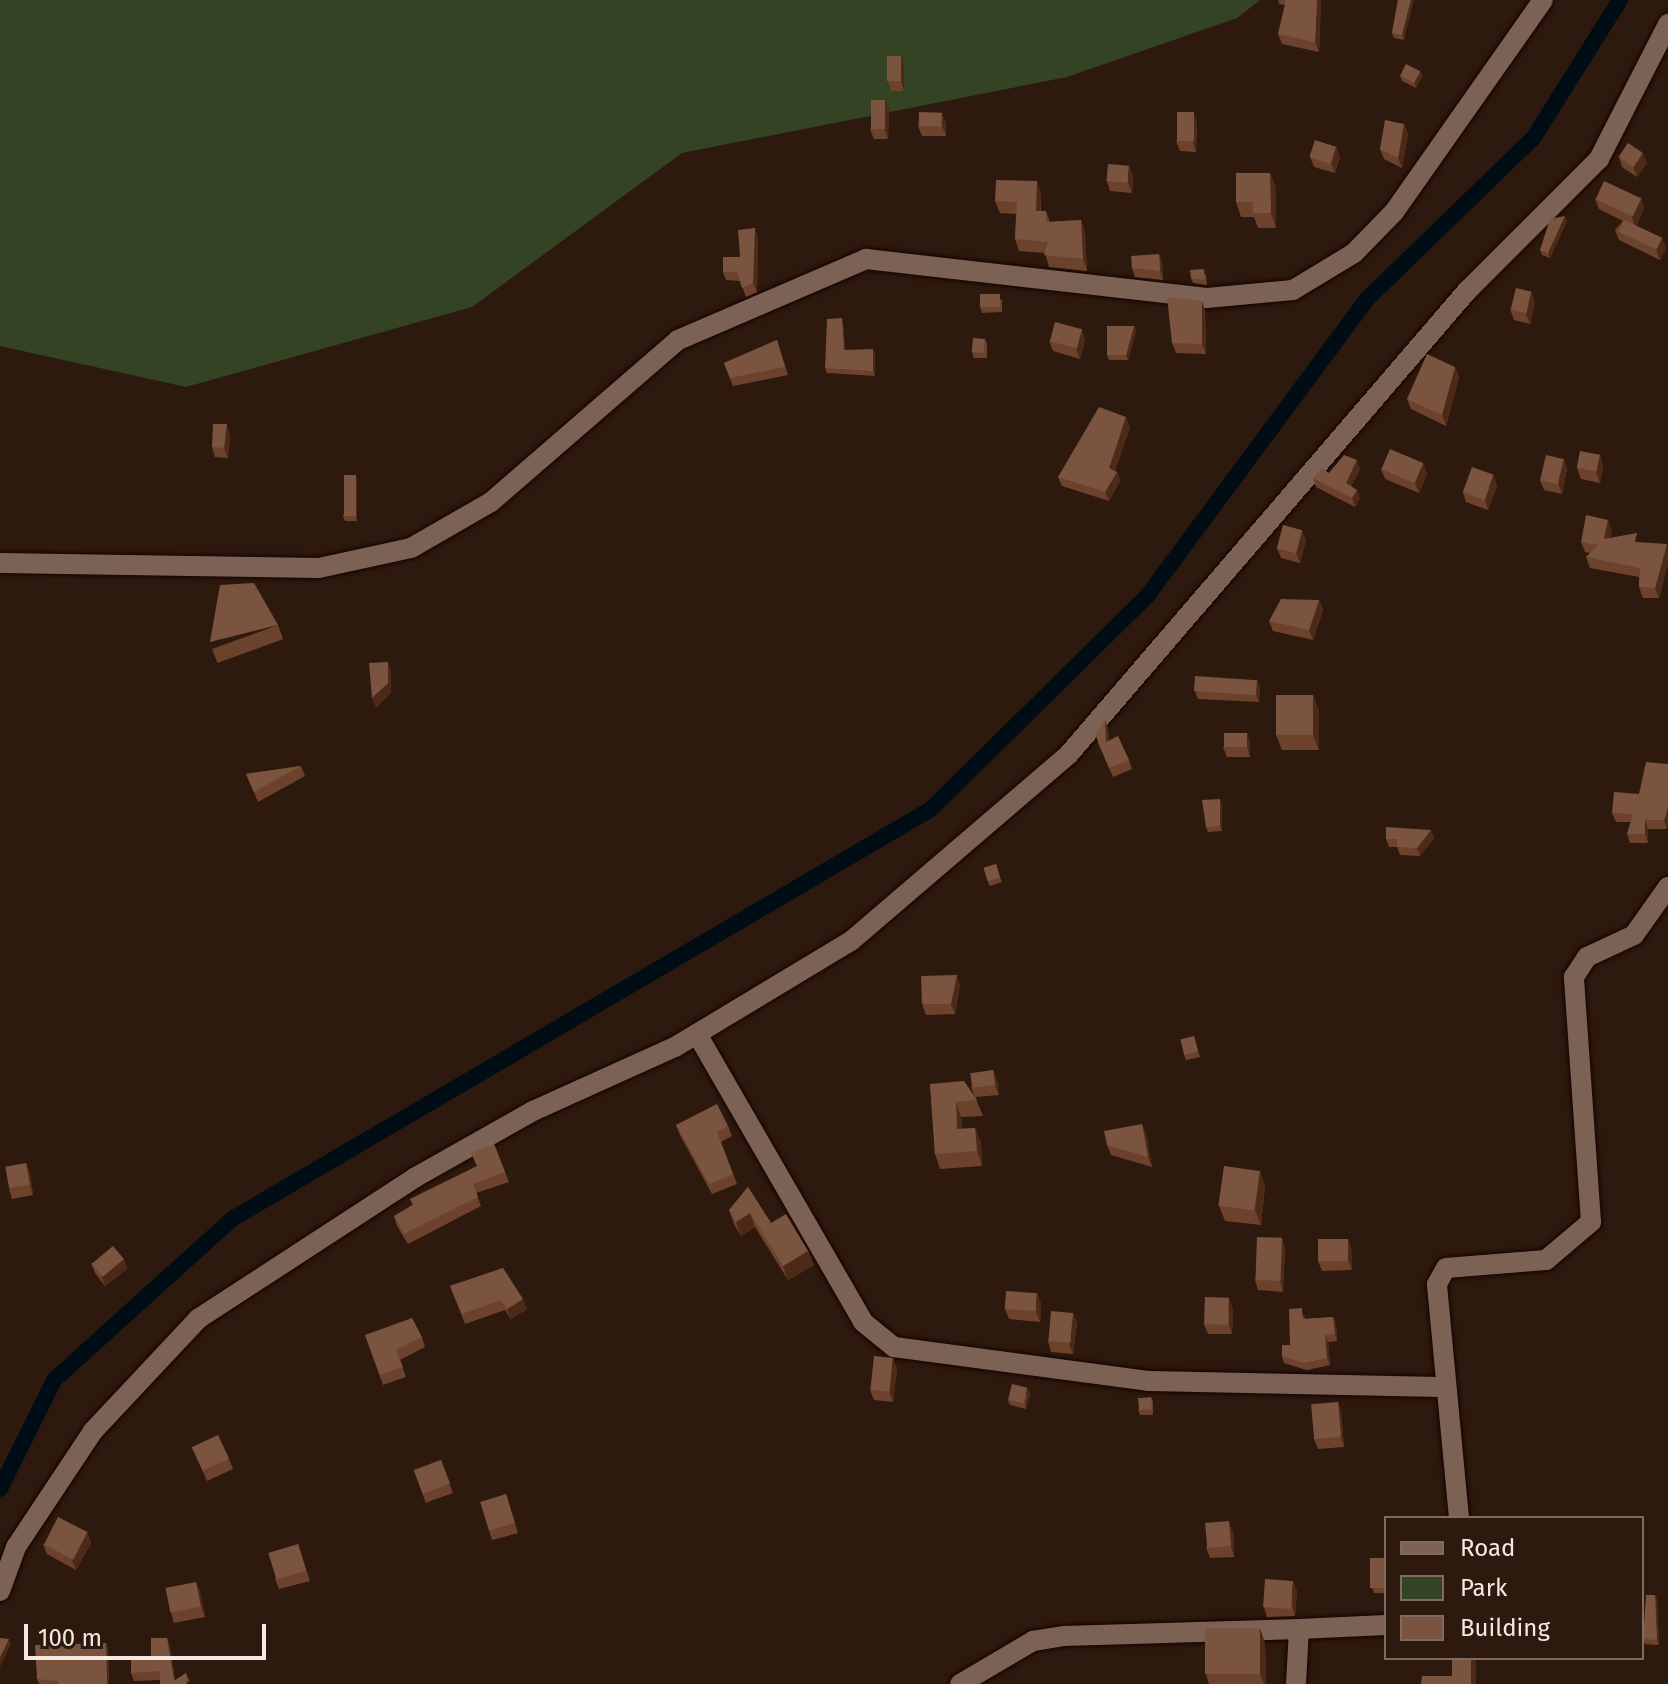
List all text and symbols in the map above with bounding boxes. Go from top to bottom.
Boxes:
legend [1384,1516,1644,1660]
text: Road [1460,1534,1515,1562]
text: Park [1460,1574,1507,1602]
scale bar [28,1608,270,1658]
text: Building [1460,1614,1550,1642]
text: 100 m [38,1624,102,1652]

